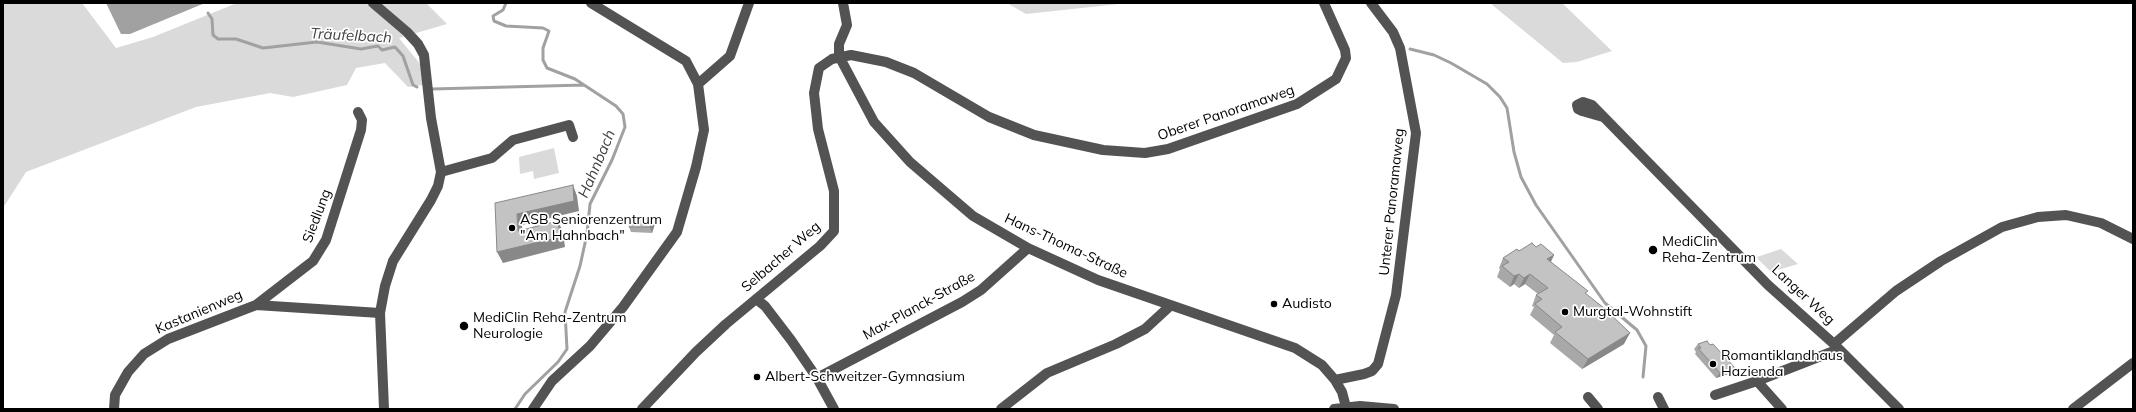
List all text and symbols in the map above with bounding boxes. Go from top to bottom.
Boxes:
water label: Träufelbach [310,25,392,47]
street label: Oberer Panoramaweg [1155,82,1297,144]
water label: Hahnbach [575,127,619,201]
street label: Unterer Panoramaweg [1376,128,1408,276]
street label: Siedlung [299,187,335,245]
street label: Hans-Thoma-Straße [1002,210,1130,282]
place label: ASB Seniorenzentrum "Am Hahnbach" [520,212,662,244]
street label: Selbacher Weg [738,218,824,296]
marker: ASB Seniorenzentrum "Am Hahnbach" [507,223,517,233]
place label: MediClin Reha-Zentrum [1662,234,1756,266]
marker: MediClin Reha-Zentrum [1647,244,1659,256]
street label: Langer Weg [1768,262,1838,328]
street label: Max-Planck-Straße [860,268,978,344]
street label: Kastanienweg [153,286,245,338]
place label: Audisto [1282,296,1332,312]
marker: Audisto [1269,299,1279,309]
place label: Murgtal-Wohnstift [1573,304,1692,320]
marker: Murgtal-Wohnstift [1560,307,1570,317]
place label: MediClin Reha-Zentrum Neurologie [473,310,627,342]
marker: MediClin Reha-Zentrum Neurologie [458,320,470,332]
place label: Romantiklandhaus Hazienda [1721,348,1843,380]
marker: Romantiklandhaus Hazienda [1708,359,1718,369]
place label: Albert-Schweitzer-Gymnasium [765,369,965,385]
marker: Albert-Schweitzer-Gymnasium [752,372,762,382]

